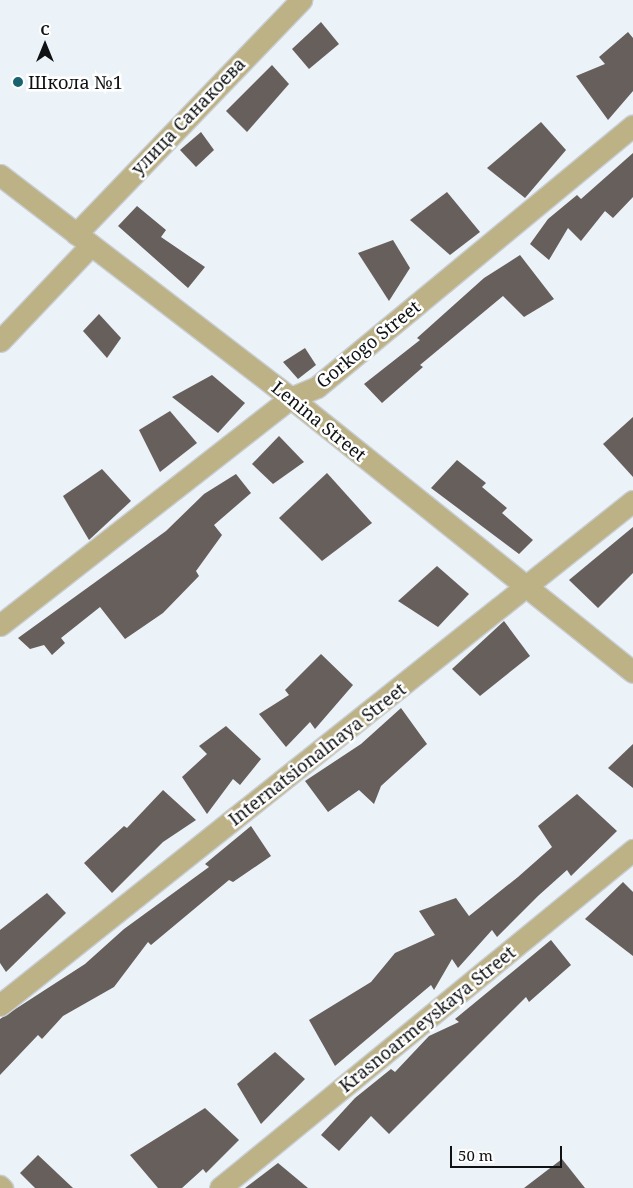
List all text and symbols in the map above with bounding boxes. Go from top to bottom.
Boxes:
north arrow [20,20,70,70]
text: С [40,20,50,39]
street label: улица Санакоева [126,53,250,179]
place label: Школа №1 [28,71,123,93]
marker: Школа №1 [12,76,24,88]
street label: Gorkogo Street [312,296,424,392]
street label: Lenina Street [268,376,370,466]
street label: Internatsionalnaya Street [224,678,410,830]
street label: Krasnoarmeyskaya Street [335,941,519,1097]
scale bar [453,1136,566,1168]
text: 50 m [458,1145,493,1165]

